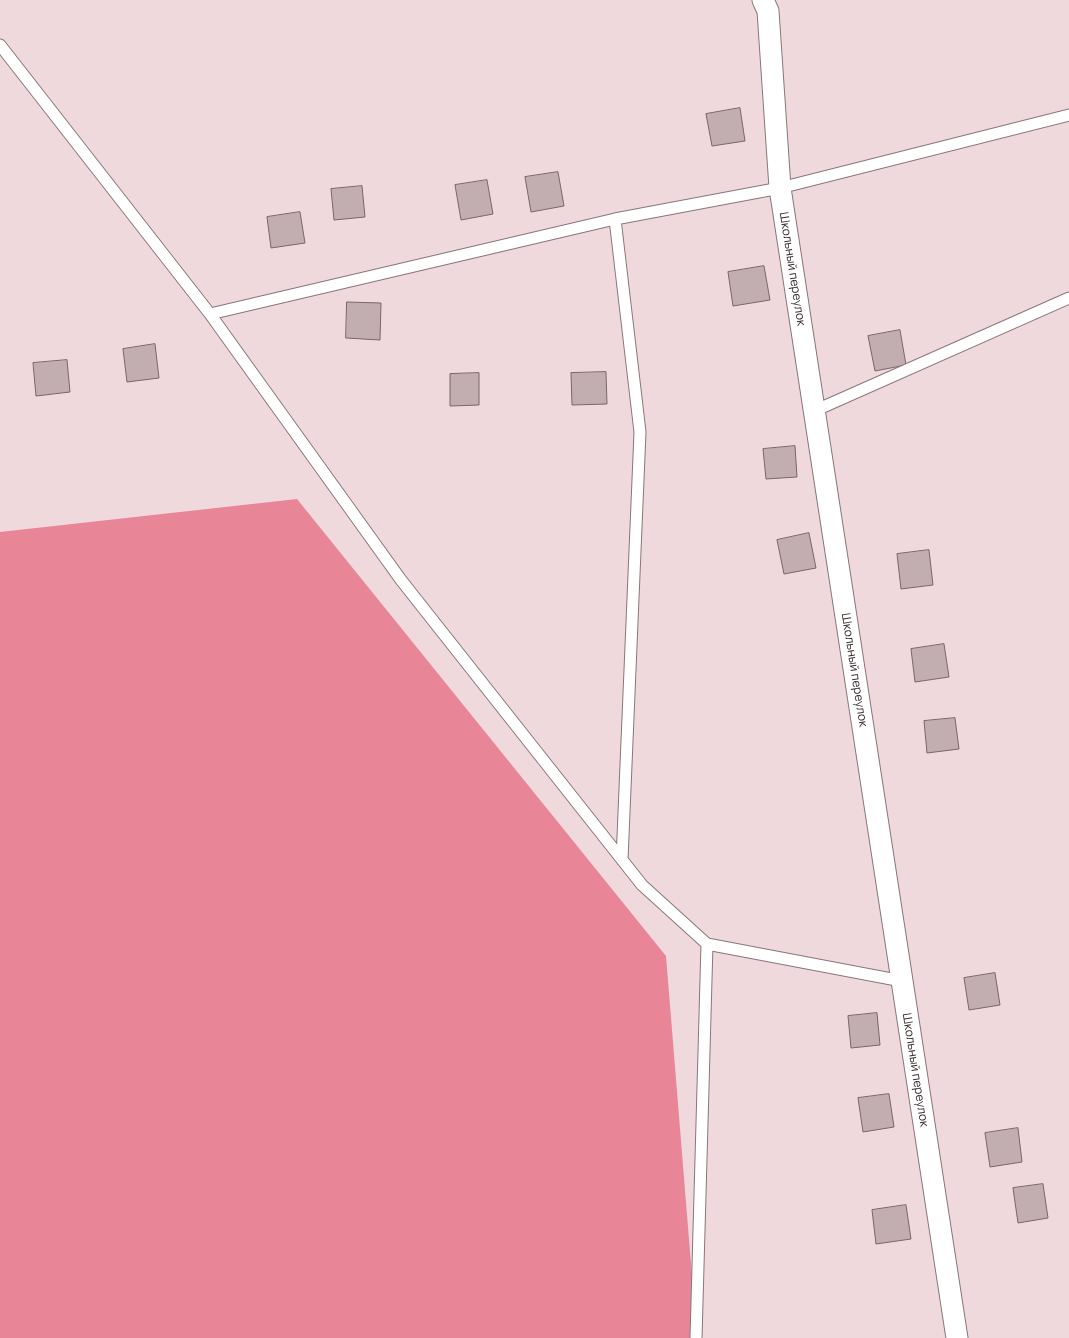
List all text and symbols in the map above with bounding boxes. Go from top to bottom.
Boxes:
street label: Школьный переулок [776,211,808,327]
street label: Школьный переулок [838,612,870,728]
street label: Школьный переулок [899,1012,931,1128]

